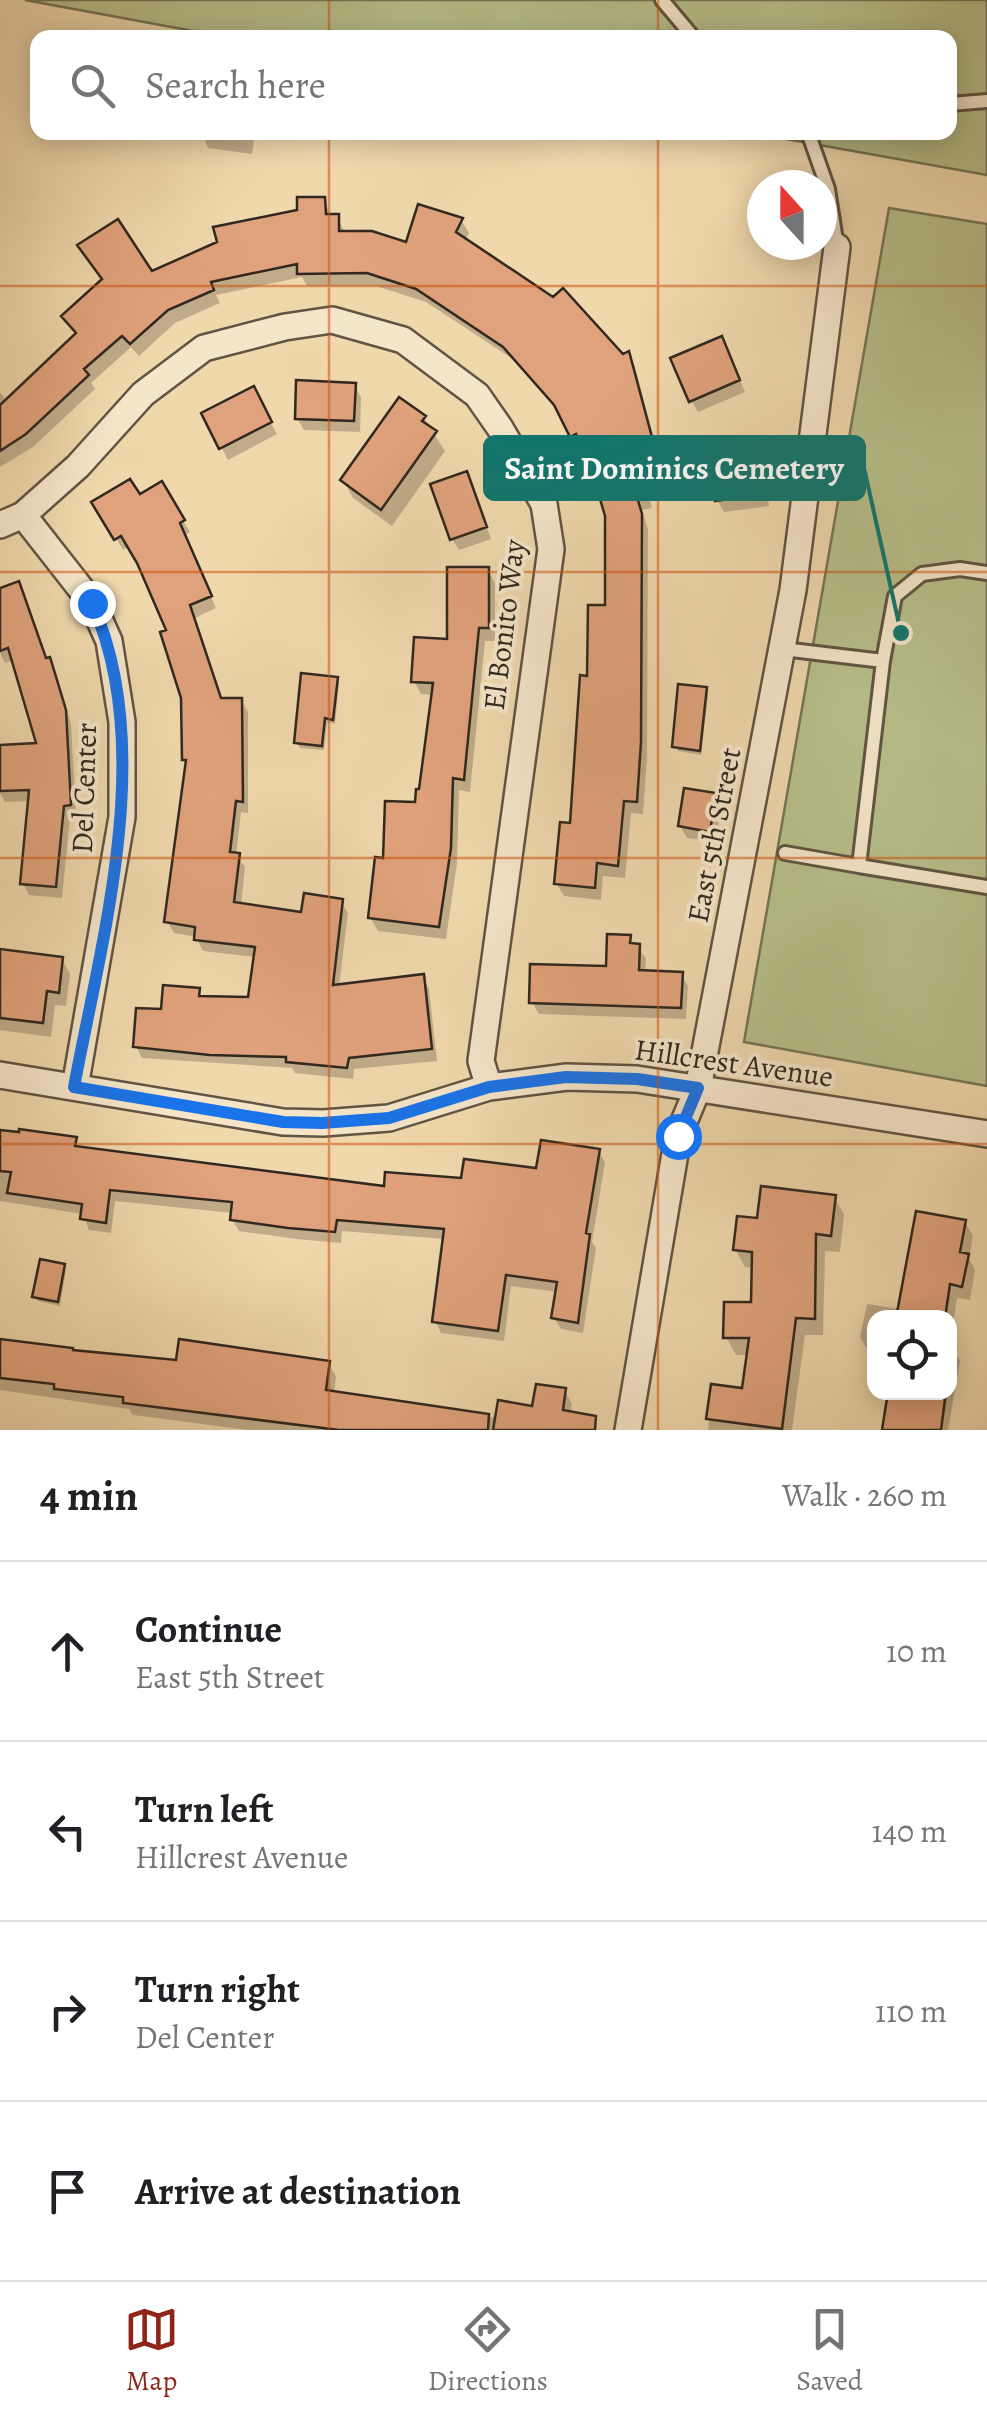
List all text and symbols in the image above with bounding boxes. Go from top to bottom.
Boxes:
search box [30,30,957,140]
icon: search [65,58,120,113]
text: Search here [145,59,326,111]
north arrow [747,170,837,260]
callout: Saint Dominics Cemetery [485,437,864,499]
text: Saint Dominics Cemetery [504,446,845,490]
street label: El Bonito Way [474,537,534,713]
route end [70,581,116,627]
street label: Del Center [62,722,106,854]
street label: East 5th Street [677,744,751,926]
street label: Hillcrest Avenue [632,1029,836,1097]
route start [656,1114,702,1160]
map controls [867,1310,957,1400]
button: locate [867,1310,957,1400]
text: 4 min [40,1467,138,1524]
text: Walk · 260 m [782,1473,947,1517]
text: Continue [135,1603,282,1655]
icon: ahead [40,1624,95,1679]
text: 10 m [886,1629,947,1673]
text: East 5th Street [135,1655,324,1699]
text: Turn left [135,1783,274,1835]
icon: left [40,1804,95,1859]
text: 140 m [872,1809,947,1853]
text: Hillcrest Avenue [135,1835,348,1879]
text: Turn right [135,1963,300,2015]
icon: right [40,1984,95,2039]
text: 110 m [875,1989,947,2033]
text: Del Center [135,2015,274,2059]
icon: arrive [40,2164,95,2219]
text: Arrive at destination [135,2165,461,2217]
tab: Map [124,2302,179,2400]
tab: Directions [428,2302,548,2400]
tab: Saved [796,2302,863,2400]

